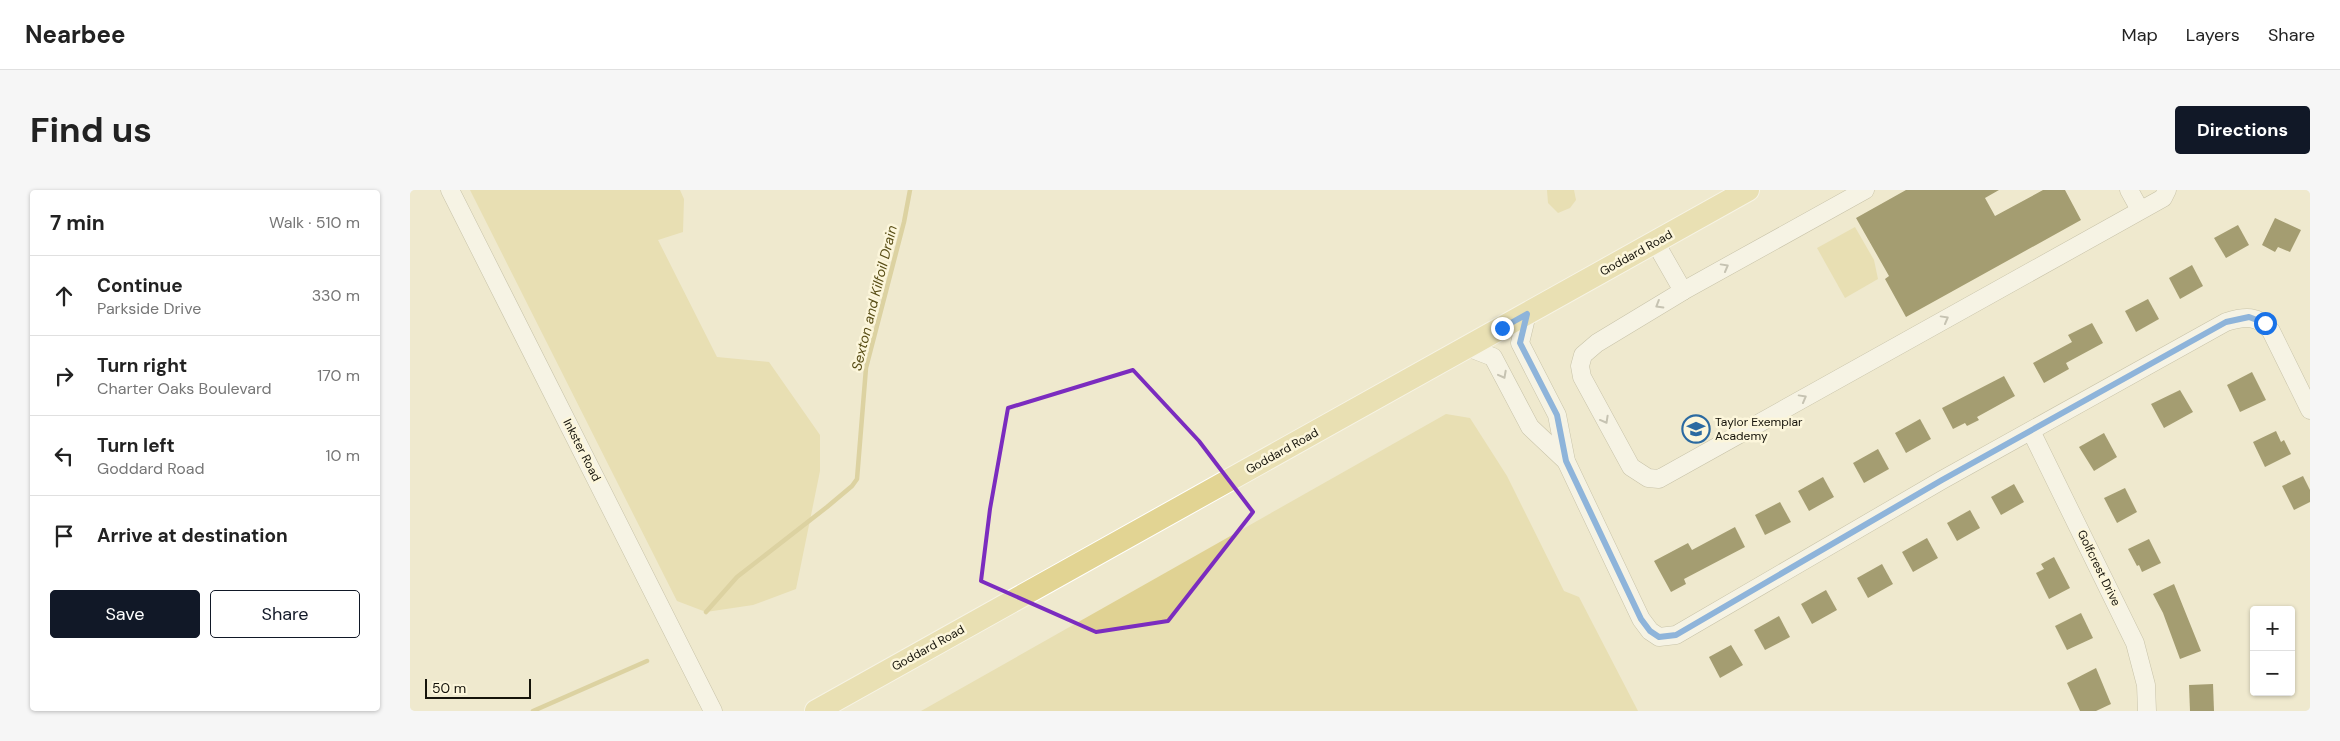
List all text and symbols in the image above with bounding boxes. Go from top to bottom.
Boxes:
text: Nearbee [25,19,125,50]
text: Map [2122,23,2158,47]
text: Layers [2186,23,2240,47]
text: Share [2268,23,2315,47]
button: Directions [2175,106,2310,154]
text: Find us [30,107,152,153]
text: 7 min [50,209,105,237]
text: Walk · 510 m [269,212,360,233]
water label: Sexton and Kilfoil Drain [847,223,901,373]
street label: Goddard Road [1597,226,1675,280]
one-way arrow [1720,263,1729,273]
text: Continue [97,273,183,298]
icon: ahead [50,282,78,310]
text: 330 m [312,285,360,306]
text: Parkside Drive [97,298,201,319]
one-way arrow [1655,299,1664,309]
route start [2254,312,2277,335]
one-way arrow [1940,315,1949,325]
route end [1491,317,1514,340]
text: Turn right [97,353,187,378]
icon: right [50,362,78,390]
text: 170 m [317,365,360,386]
one-way arrow [1497,370,1507,379]
text: Charter Oaks Boulevard [97,378,272,399]
one-way arrow [1798,395,1807,405]
school or university icon: Taylor Exemplar Academy [1681,414,1711,444]
place label: Taylor Exemplar Academy [1715,414,1803,444]
one-way arrow [1599,415,1609,424]
street label: Inkster Road [559,416,605,484]
street label: Goddard Road [1243,424,1321,478]
text: Turn left [97,433,175,458]
icon: left [50,442,78,470]
text: 10 m [326,445,360,466]
text: Goddard Road [97,458,205,479]
icon: arrive [50,522,78,550]
text: Arrive at destination [97,523,288,548]
street label: Golfcrest Drive [2074,527,2124,609]
button: Save [50,590,200,638]
button: Share [210,590,360,638]
map controls [2250,606,2295,696]
button: + [2250,606,2295,651]
street label: Goddard Road [889,621,967,675]
button: − [2250,651,2295,696]
scale bar [425,676,531,699]
text: 50 m [432,679,466,697]

